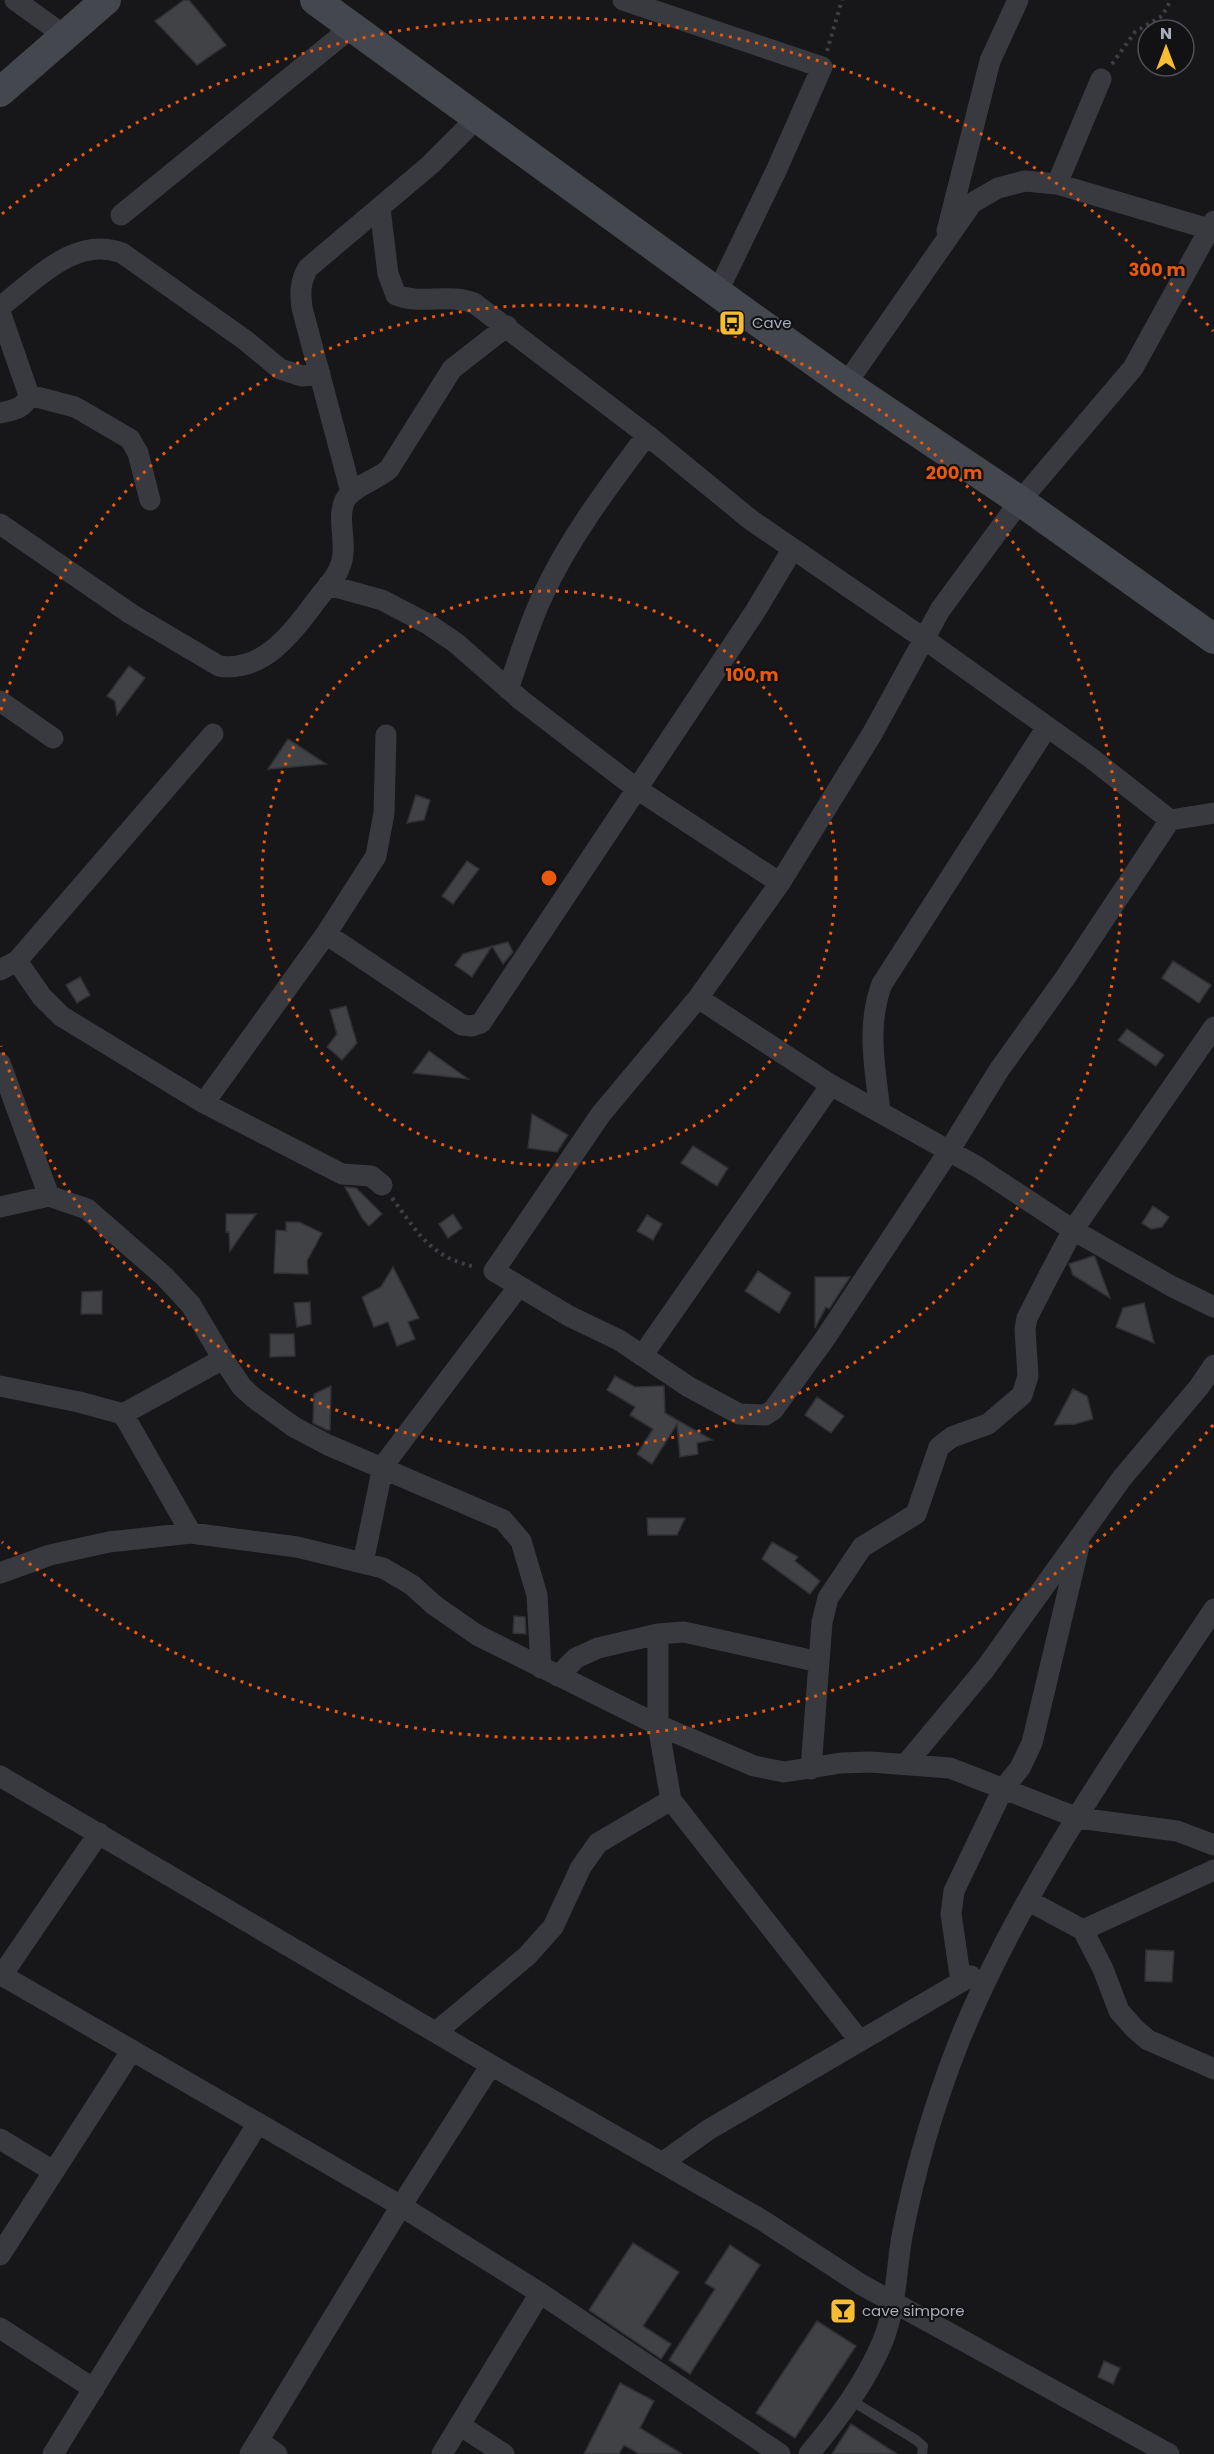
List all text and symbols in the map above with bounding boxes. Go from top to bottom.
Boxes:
north arrow [1136,18,1196,78]
text: N [1160,22,1172,45]
text: 300 m [1128,257,1186,282]
bus stop icon: Cave [717,308,747,338]
place label: Cave [752,312,791,333]
text: 200 m [926,460,982,485]
text: 100 m [725,662,779,687]
centre of rings [539,868,559,888]
bar icon: cave simpore [828,2296,858,2326]
place label: cave simpore [862,2300,965,2321]

